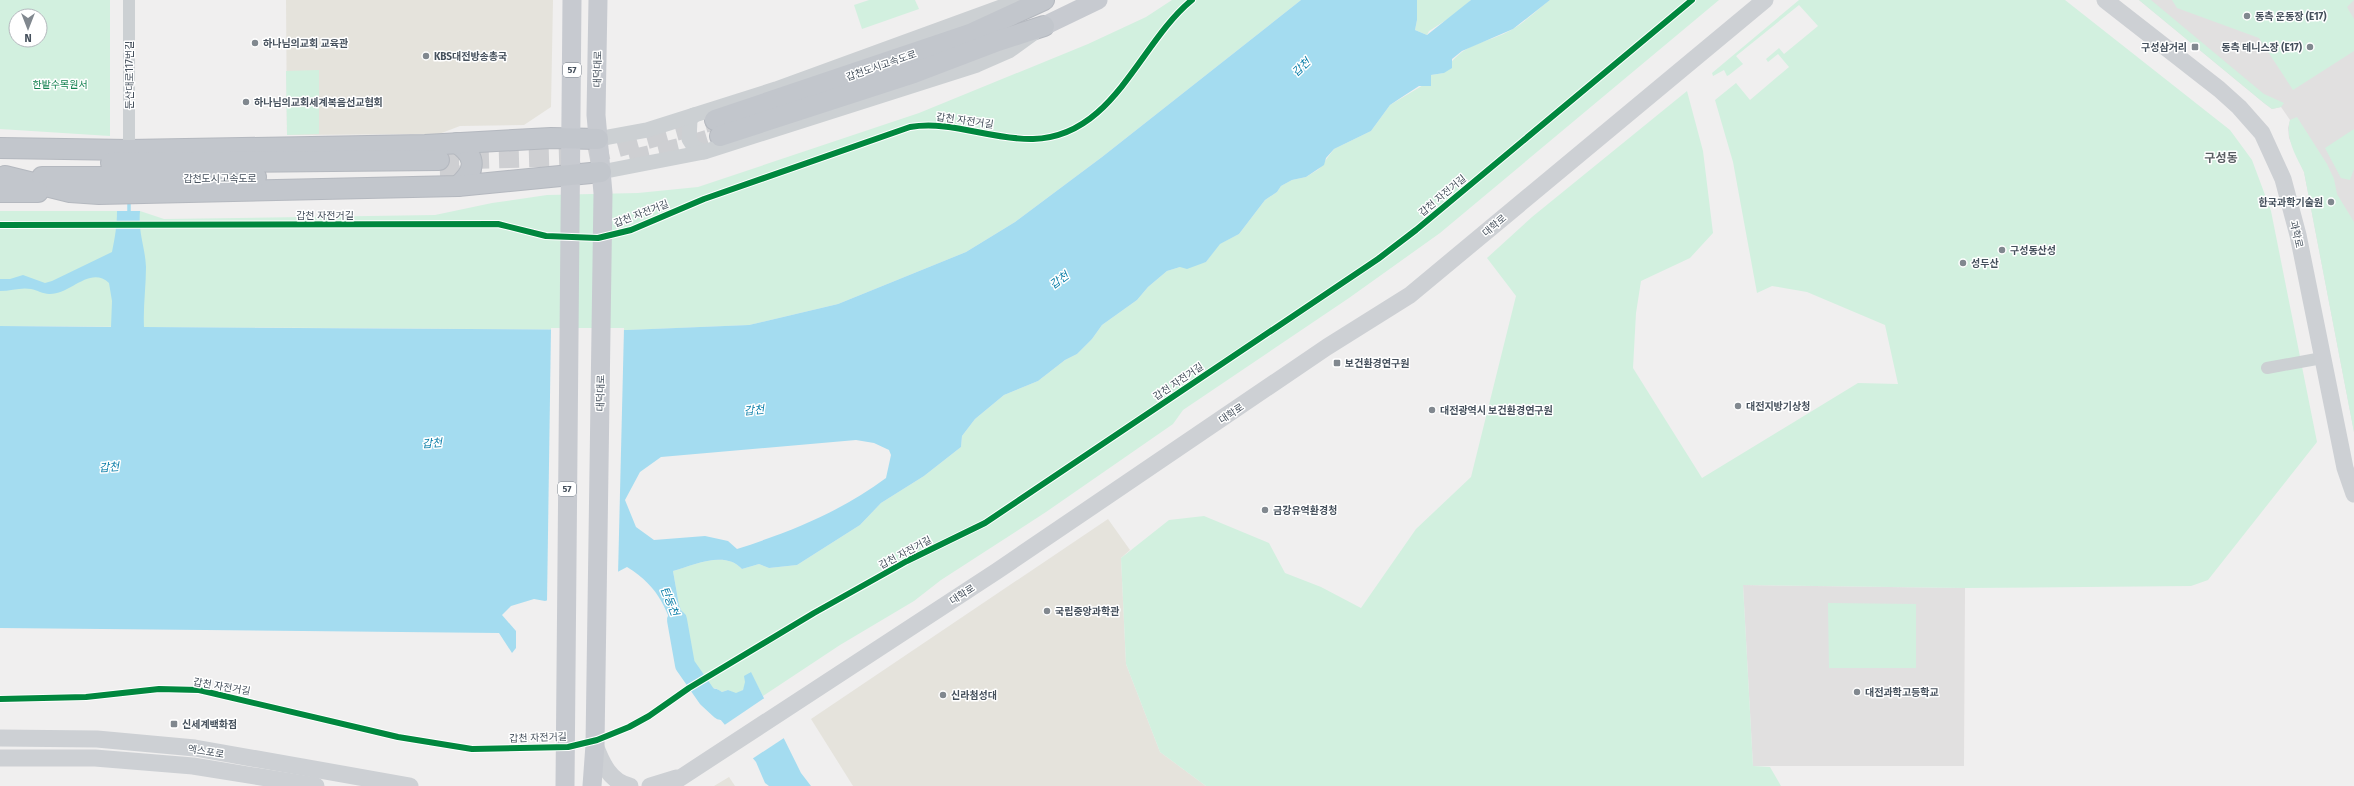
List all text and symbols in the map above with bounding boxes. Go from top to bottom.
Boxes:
north arrow [8,8,48,48]
place label: 동측 운동장 (E17) [2255,10,2327,23]
marker: 동측 운동장 (E17) [2242,11,2252,21]
text: N [24,31,32,44]
marker: 하나님의교회 교육관 [250,38,260,48]
place label: 하나님의교회 교육관 [263,38,348,50]
street label: 둔산대로117번길 [124,41,136,109]
place label: 동측 테니스장 (E17) [2221,41,2303,54]
place label: 구성삼거리 [2141,42,2187,54]
marker: 구성삼거리 [2190,42,2200,52]
marker: 동측 테니스장 (E17) [2305,42,2315,52]
street label: 갑천도시고속도로 [845,48,918,84]
marker: KBS대전방송총국 [421,51,431,61]
place label: KBS대전방송총국 [434,51,507,63]
street label: 대덕대로 [592,51,604,88]
water label: 갑천 [1290,54,1314,79]
road number: 57 [563,63,581,77]
park label: 한밭수목원서 [32,79,88,91]
marker: 하나님의교회세계복음선교협회 [241,97,251,107]
place label: 하나님의교회세계복음선교협회 [254,97,383,109]
street label: 갑천 자전거길 [935,111,994,131]
district label: 구성동 [2204,151,2238,165]
street label: 갑천도시고속도로 [183,173,257,185]
street label: 갑천 자전거길 [1417,173,1469,219]
place label: 한국과학기술원 [2259,196,2323,209]
marker: 한국과학기술원 [2326,197,2336,207]
street label: 갑천 자전거길 [612,198,671,230]
street label: 갑천 자전거길 [296,210,354,222]
street label: 대학로 [1480,212,1509,239]
street label: 과학로 [2287,219,2305,249]
marker: 구성동산성 [1997,245,2007,255]
place label: 구성동산성 [2010,245,2056,257]
marker: 성두산 [1958,258,1968,268]
place label: 성두산 [1971,258,1999,270]
water label: 갑천 [1047,268,1073,292]
place label: 보건환경연구원 [1345,357,1409,370]
marker: 보건환경연구원 [1332,358,1342,368]
street label: 갑천 자전거길 [1151,361,1206,403]
street label: 대덕대로 [595,375,607,412]
street label: 대학로 [1217,401,1246,427]
marker: 대전지방기상청 [1733,401,1743,411]
place label: 대전지방기상청 [1746,401,1810,413]
water label: 갑천 [743,403,767,418]
place label: 대전광역시 보건환경연구원 [1440,404,1553,417]
marker: 대전광역시 보건환경연구원 [1427,405,1437,415]
water label: 갑천 [421,436,444,451]
water label: 갑천 [98,460,121,475]
road number: 57 [558,482,576,496]
place label: 금강유역환경청 [1273,504,1337,517]
marker: 금강유역환경청 [1260,505,1270,515]
street label: 갑천 자전거길 [877,534,934,572]
street label: 대학로 [948,582,977,607]
water label: 탄동천 [658,585,682,619]
place label: 국립중앙과학관 [1055,605,1119,618]
marker: 국립중앙과학관 [1042,606,1052,616]
street label: 갑천 자전거길 [192,676,251,698]
place label: 대전과학고등학교 [1865,686,1939,699]
marker: 대전과학고등학교 [1852,687,1862,697]
marker: 신라첨성대 [938,690,948,700]
place label: 신라첨성대 [951,690,997,702]
marker: 신세계백화점 [169,719,179,729]
place label: 신세계백화점 [182,719,237,731]
street label: 갑천 자전거길 [509,731,567,745]
street label: 엑스포로 [187,743,225,761]

